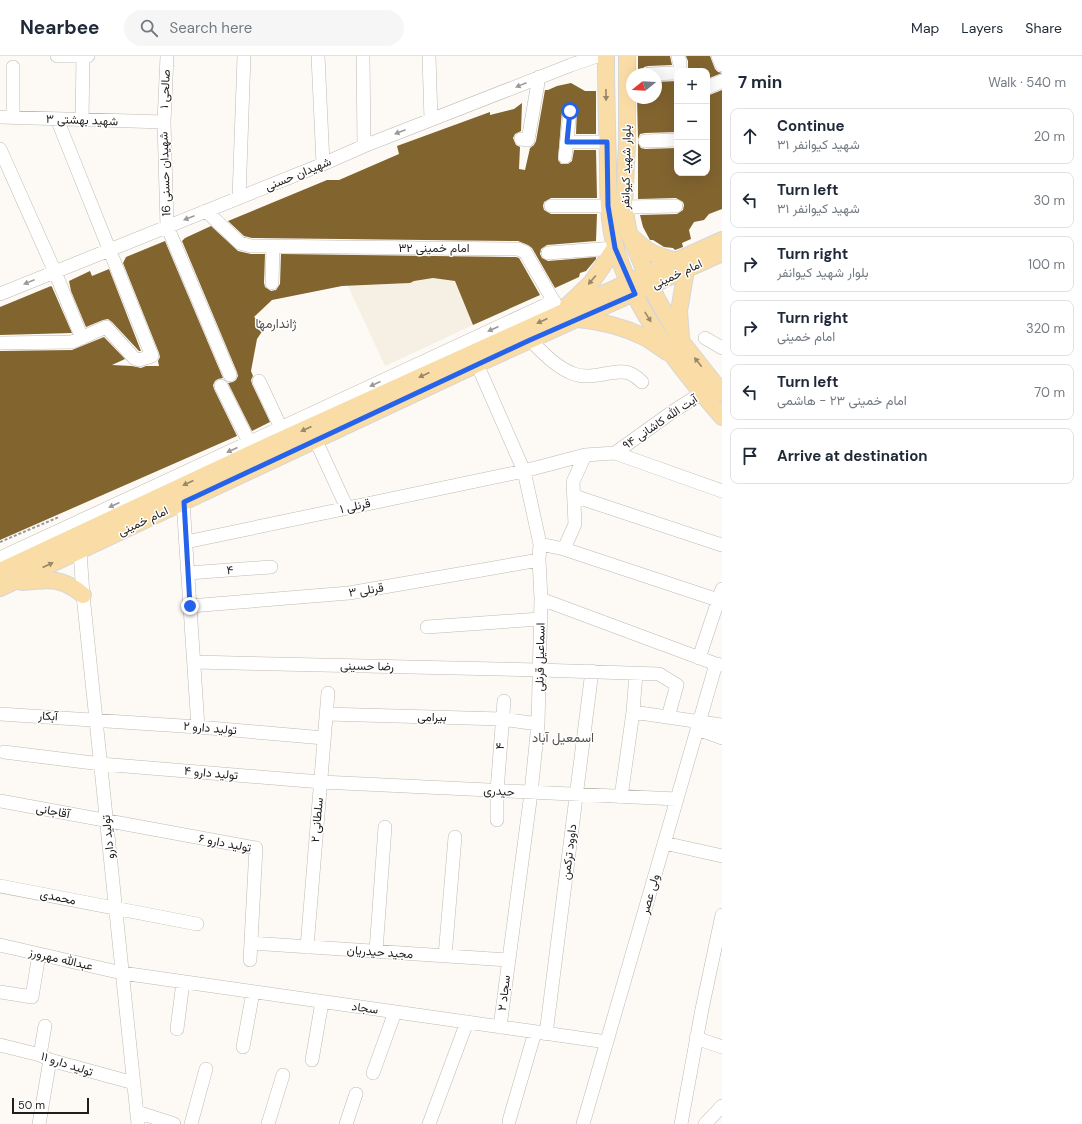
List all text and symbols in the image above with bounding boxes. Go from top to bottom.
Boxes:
search box [124,10,404,46]
text: Nearbee [20,15,100,40]
icon: search [138,17,160,39]
text: Search here [170,18,252,38]
text: Map [911,19,939,37]
text: Layers [961,19,1003,37]
text: Share [1025,19,1062,37]
north arrow [626,68,662,104]
map controls [674,68,710,176]
button: + [674,68,710,104]
street label: صالحی ۱ [156,69,174,109]
text: 7 min [738,71,782,93]
text: Walk · 540 m [988,74,1066,91]
one-way arrow [515,82,527,88]
one-way arrow [603,89,609,102]
route start [561,102,579,120]
button: − [674,104,710,140]
street label: شهید بهشتی ۳ [46,111,118,129]
text: Continue [777,116,845,136]
street label: بلوار شهید کیوانفر [617,125,635,210]
icon: ahead [739,125,761,147]
text: 20 m [1034,128,1065,145]
one-way arrow [394,130,406,136]
street label: شهیدان حسنی 16 [156,131,174,217]
text: شهید کیوانفر ۳۱ [777,136,860,153]
button: layers [674,140,710,176]
street label: شهیدان حسنی [262,153,334,195]
text: Turn left [777,180,838,200]
icon: left [739,189,761,211]
text: 30 m [1033,192,1065,209]
text: شهید کیوانفر ۳۱ [777,200,860,217]
one-way arrow [183,215,195,221]
street label: امام خمینی ۳۲ [398,240,470,256]
text: Turn right [777,244,848,264]
icon: right [739,253,761,275]
street label: امام خمینی [649,255,705,293]
text: 100 m [1028,256,1065,273]
text: بلوار شهید کیوانفر [777,264,869,281]
one-way arrow [588,275,597,285]
one-way arrow [24,279,35,285]
text: Turn right [777,308,848,328]
one-way arrow [644,311,651,323]
district label: ژاندارمها [256,315,297,332]
icon: right [739,317,761,339]
one-way arrow [537,318,548,324]
text: 320 m [1026,320,1065,337]
one-way arrow [487,326,499,332]
text: امام خمینی [777,328,835,345]
one-way arrow [694,357,702,368]
one-way arrow [419,372,430,378]
text: Turn left [777,372,838,392]
one-way arrow [369,381,381,387]
icon: left [739,381,761,403]
text: 70 m [1034,384,1065,401]
street label: آیت الله کاشانی ۹۴ [619,390,702,453]
text: امام خمینی ۲۳ - هاشمی [777,392,907,409]
one-way arrow [299,426,311,432]
icon: arrive [739,445,761,467]
text: Arrive at destination [777,446,928,466]
one-way arrow [226,447,237,453]
one-way arrow [182,480,194,486]
street label: قرنلی ۱ [338,495,372,517]
one-way arrow [108,502,120,508]
street label: امام خمینی [115,502,171,540]
one-way arrow [42,562,54,568]
street label: ۴ [226,562,234,578]
street label: قرنلی ۳ [347,579,385,601]
route end [181,597,199,615]
street label: اسماعیل قرنلی [531,622,549,692]
street label: رضا حسینی [340,658,394,674]
street label: آبکار [37,707,59,725]
street label: بیرامی [417,709,447,725]
street label: تولید دارو ۲ [183,718,238,738]
district label: اسمعیل آباد [532,729,594,746]
street label: ۴ [492,742,508,750]
street label: تولید دارو ۴ [183,763,239,783]
street label: حیدری [483,782,515,800]
street label: ۲ سلطانی [307,797,327,843]
street label: آقاجانی [35,800,73,822]
street label: تولید دارو [98,814,118,860]
street label: داوود ترکمن [558,823,580,881]
street label: تولید دارو ۶ [197,830,253,856]
street label: ولی عصر [636,872,663,917]
street label: محمدی [39,885,77,909]
street label: مجید حیدریان [346,942,414,962]
street label: عبدالله مهرورز [26,944,95,974]
street label: سجاد ۲ [494,974,514,1012]
street label: سجاد [351,998,379,1018]
street label: تولید دارو ۱۱ [39,1048,96,1080]
scale bar [12,1096,89,1115]
text: 50 m [18,1098,45,1112]

